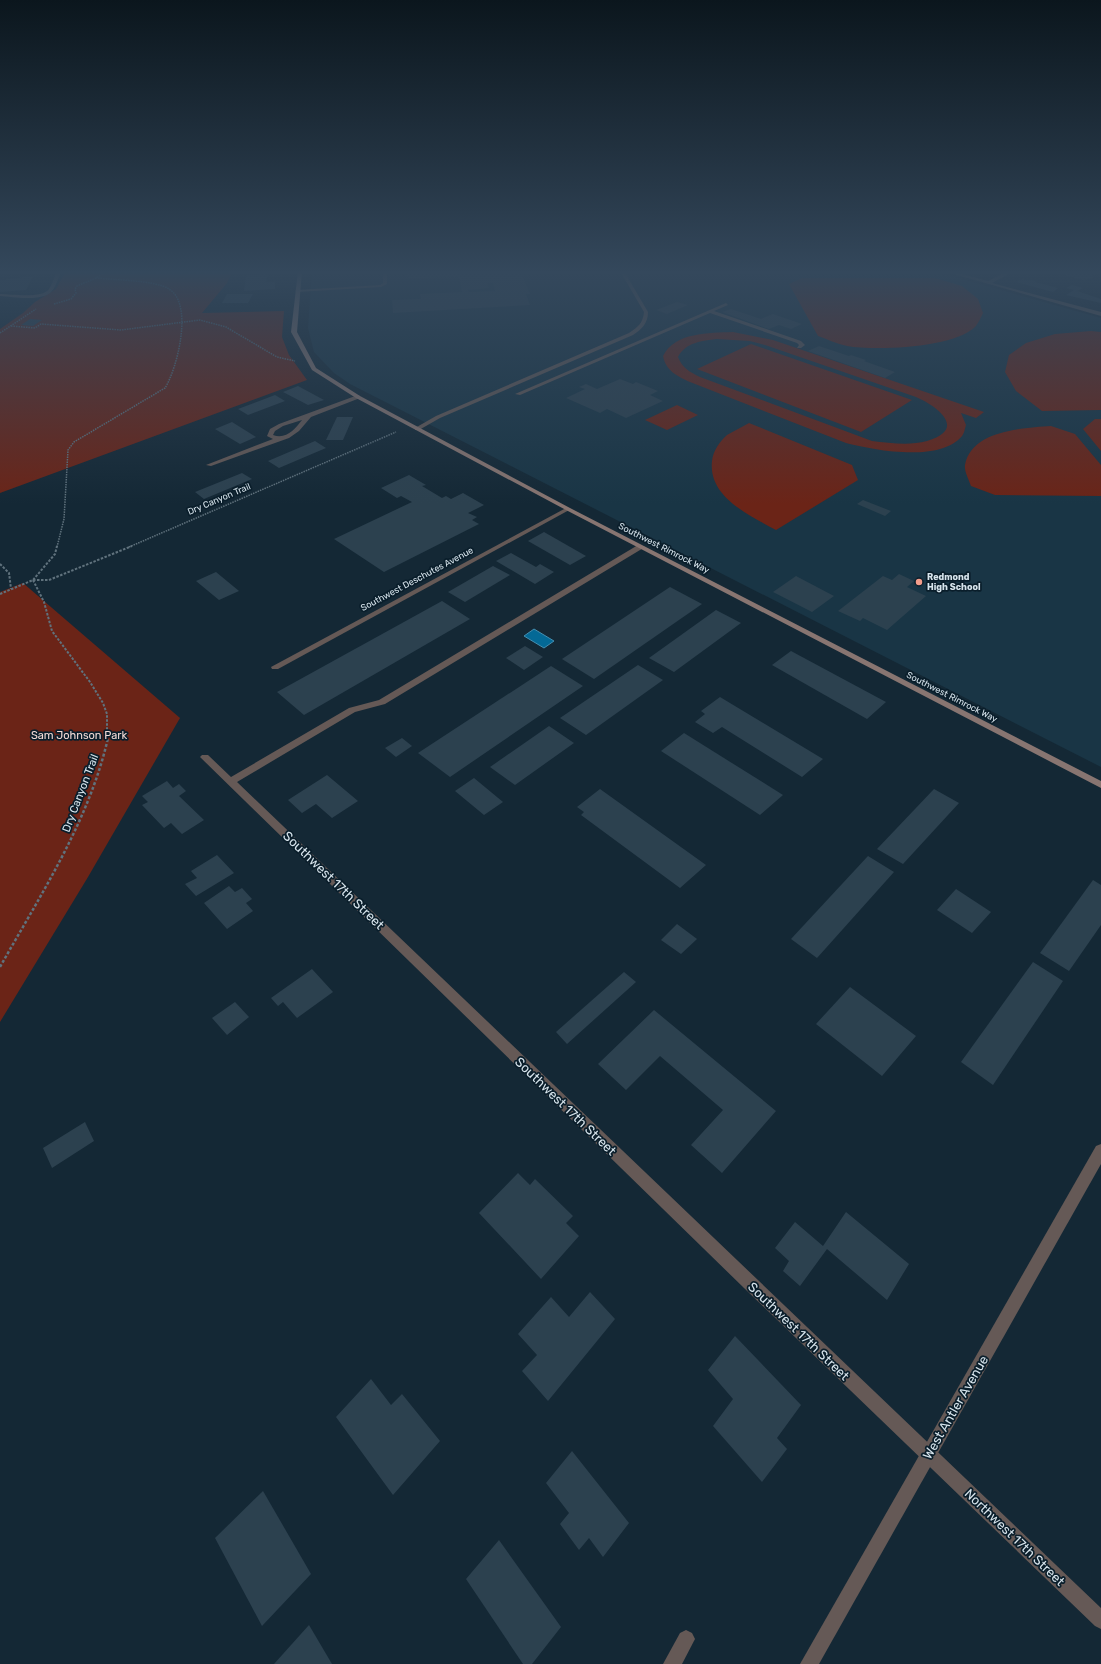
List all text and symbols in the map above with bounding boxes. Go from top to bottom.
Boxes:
street label: Dry Canyon Trail [186,481,252,517]
street label: Southwest Rimrock Way [617,521,711,575]
street label: Southwest Deschutes Avenue [359,545,475,613]
place label: Redmond High School [927,572,981,593]
marker: Redmond High School [914,577,924,587]
street label: Southwest Rimrock Way [905,670,999,724]
park label: Sam Johnson Park [31,729,127,742]
street label: Dry Canyon Trail [60,752,101,834]
street label: Southwest 17th Street [280,828,387,933]
street label: Southwest 17th Street [512,1054,619,1159]
street label: Southwest 17th Street [745,1279,852,1384]
street label: West Antler Avenue [920,1353,991,1462]
street label: Northwest 17th Street [962,1486,1068,1589]

